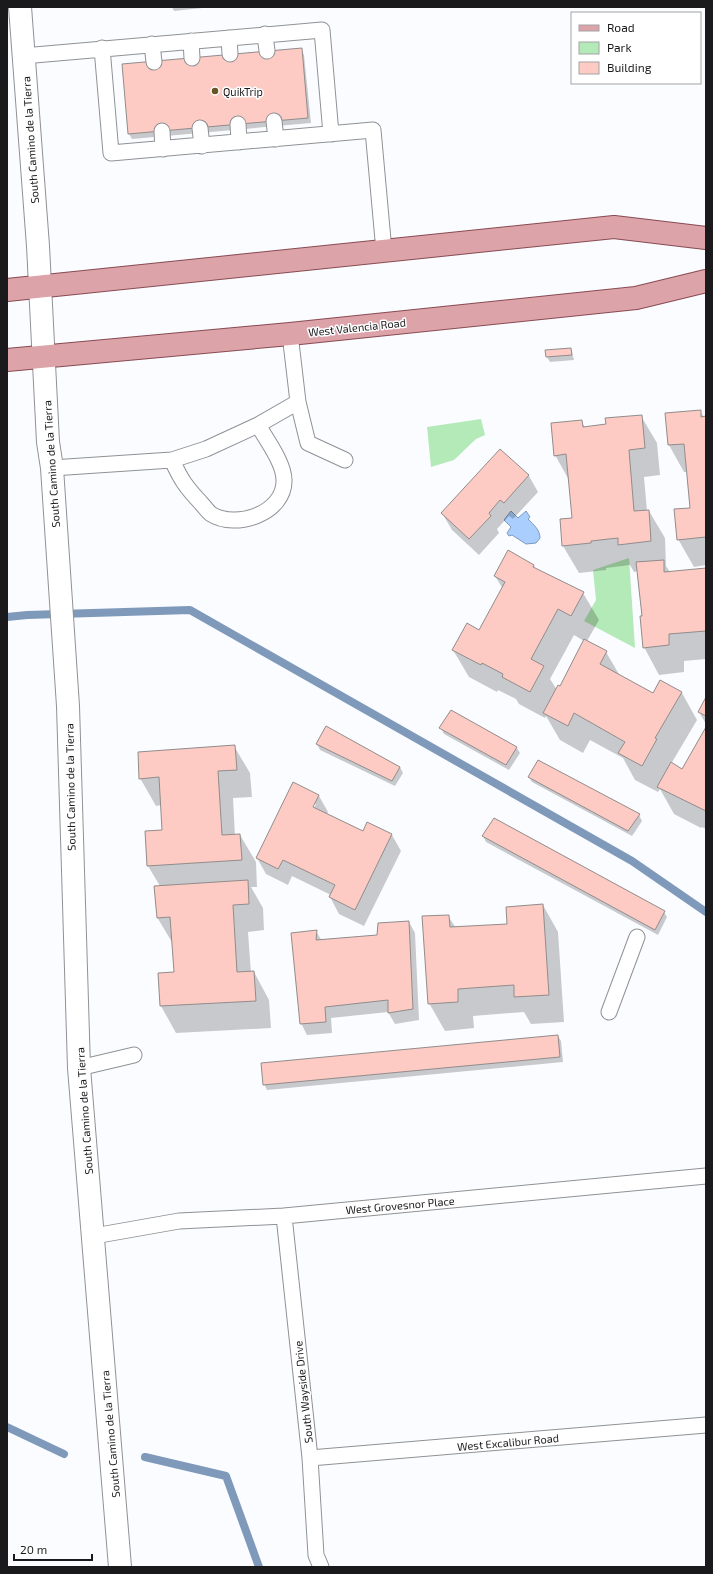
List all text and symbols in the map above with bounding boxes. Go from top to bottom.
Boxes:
legend [571,12,701,84]
text: Road [607,20,635,34]
text: Park [607,40,632,54]
text: Building [607,60,652,74]
street label: South Camino de la Tierra [19,76,41,204]
place label: QuikTrip [223,85,263,99]
marker: QuikTrip [210,86,220,96]
street label: West Valencia Road [308,315,406,339]
street label: South Camino de la Tierra [40,400,62,528]
street label: South Camino de la Tierra [62,723,78,851]
street label: South Camino de la Tierra [73,1047,95,1175]
street label: West Grovesnor Place [345,1194,455,1216]
street label: South Wayside Drive [291,1340,315,1444]
street label: South Camino de la Tierra [98,1370,122,1498]
street label: West Excalibur Road [457,1431,559,1453]
scale bar [14,1536,92,1562]
text: 20 m [20,1542,47,1556]

